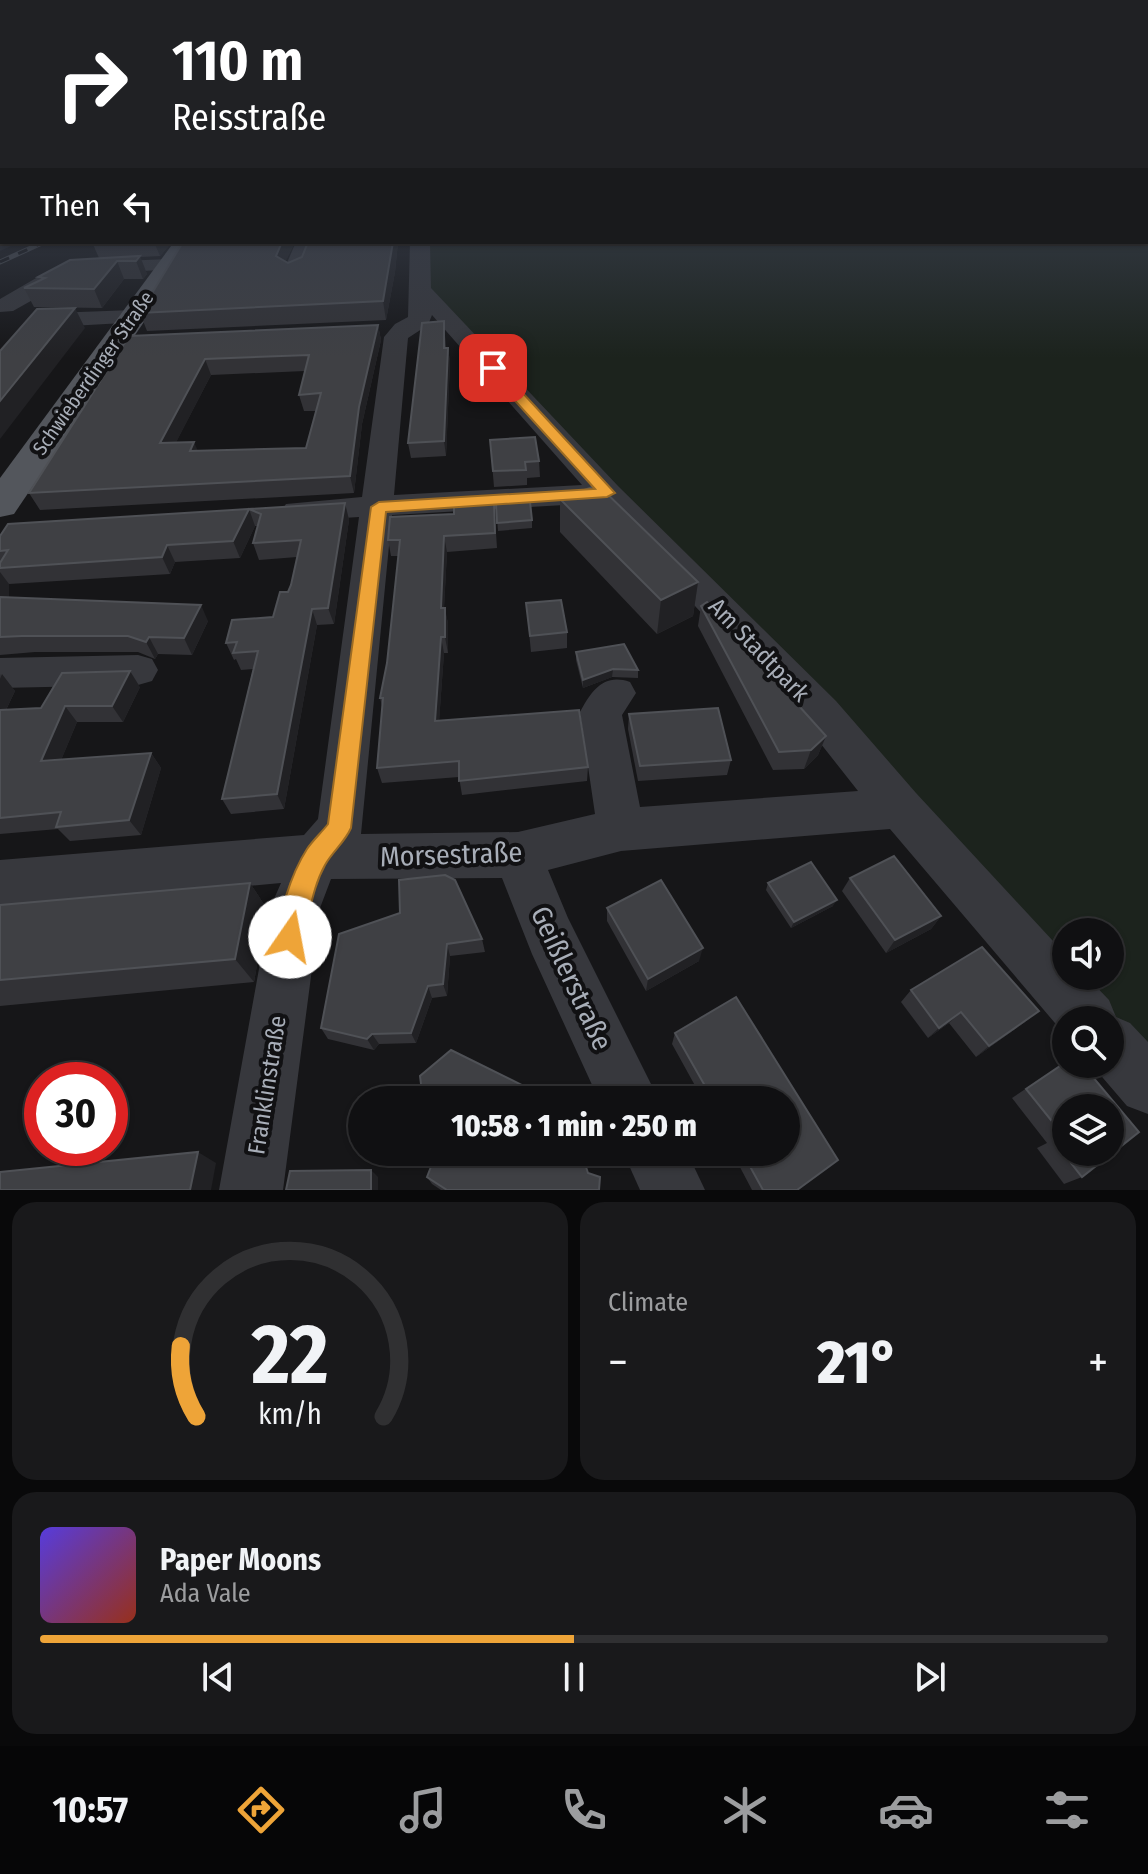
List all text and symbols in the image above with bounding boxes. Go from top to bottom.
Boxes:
text: 110 m [172,28,303,95]
icon: right [40,32,144,136]
text: Reisstraße [172,96,326,140]
icon: left [116,184,160,228]
text: Then [40,188,100,224]
street label: Schwieberdinger Straße [27,287,159,459]
pin [459,334,527,402]
icon: arrive [471,346,515,390]
street label: Am Stadtpark [703,593,816,708]
street label: Morsestraße [379,836,523,873]
position arrow [248,895,332,979]
street label: Geißlerstraße [524,901,619,1055]
map controls [1052,918,1124,1166]
button: sound [1052,918,1124,990]
button: search [1052,1006,1124,1078]
street label: Franklinstraße [242,1014,292,1156]
speed limit sign: 30 [24,1062,128,1166]
button: layers [1052,1094,1124,1166]
text: 10:58 · 1 min · 250 m [451,1108,697,1144]
text: Climate [608,1287,688,1318]
text: 22 [250,1305,329,1405]
text: 21° [817,1327,899,1399]
text: − [608,1336,628,1389]
text: + [1088,1336,1108,1389]
text: km/h [258,1397,322,1432]
text: Paper Moons [160,1542,321,1578]
text: Ada Vale [160,1578,251,1609]
icon: previous [196,1655,240,1699]
icon: pause [552,1655,596,1699]
icon: next [908,1655,952,1699]
icon: directions [233,1782,289,1838]
icon: music [395,1782,451,1838]
icon: phone [556,1782,612,1838]
icon: climate [717,1782,773,1838]
icon: car [878,1782,934,1838]
icon: filters [1039,1782,1095,1838]
text: 10:57 [53,1788,128,1832]

